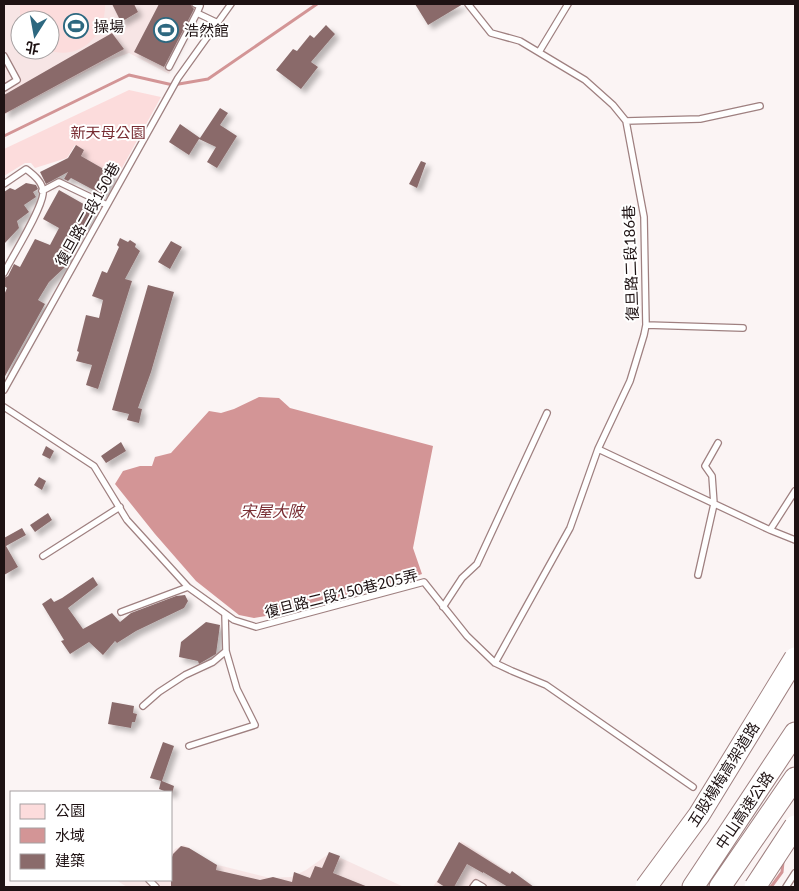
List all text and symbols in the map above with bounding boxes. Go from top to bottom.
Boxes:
north arrow [10,10,60,60]
sports icon: 操場 [63,13,89,39]
place label: 操場 [94,17,124,35]
sports icon: 浩然館 [153,17,179,43]
place label: 浩然館 [184,21,229,39]
text: 北 [24,39,41,58]
park label: 新天母公園 [70,123,146,141]
street label: 復旦路二段150巷 [51,159,123,269]
street label: 復旦路二段186巷 [619,205,641,321]
water label: 宋屋大陂 [240,501,306,520]
street label: 復旦路二段150巷205弄 [263,565,419,621]
street label: 五股楊梅高架道路 [684,718,762,830]
street label: 中山高速公路 [711,768,777,852]
legend [10,791,172,881]
text: 公園 [55,801,85,819]
text: 水域 [55,826,85,844]
text: 建築 [55,851,85,869]

